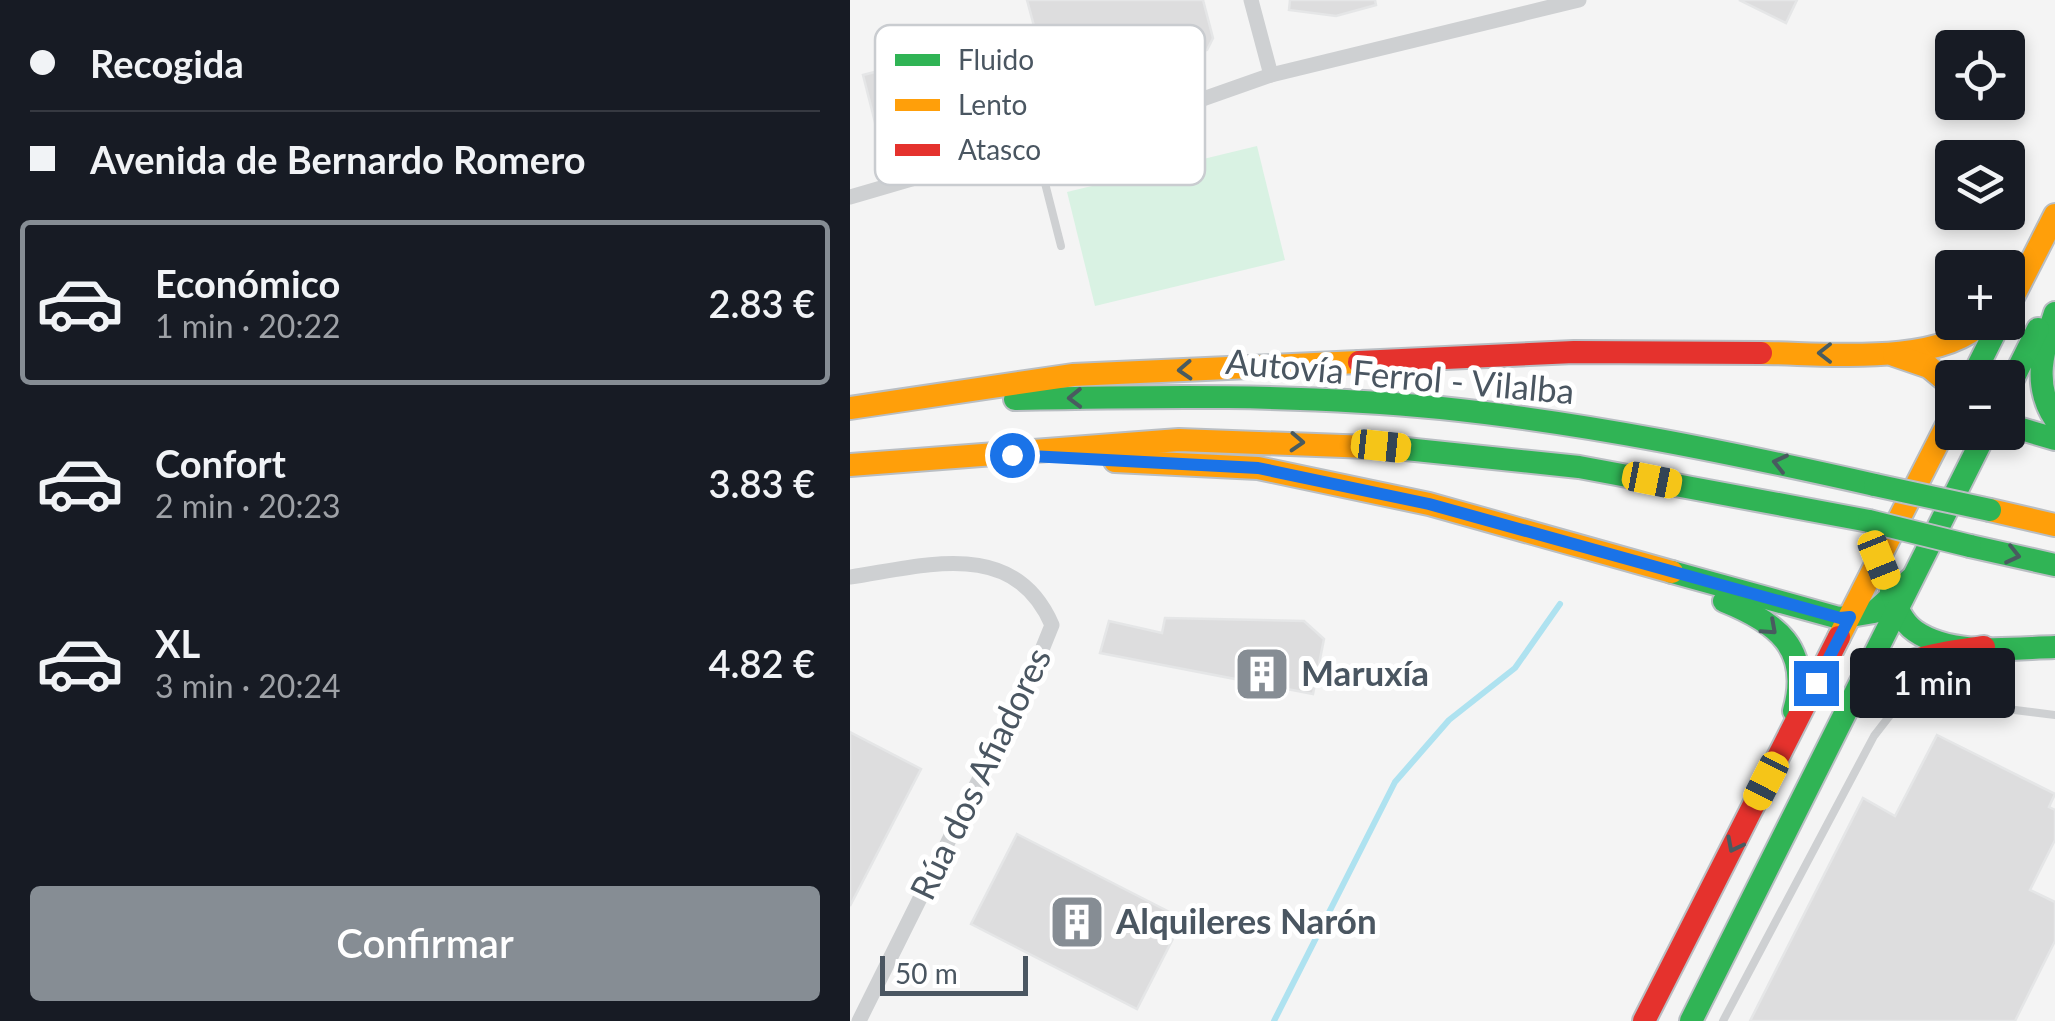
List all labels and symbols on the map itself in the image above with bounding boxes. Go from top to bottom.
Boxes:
legend [875,25,1205,185]
text: Fluido [958,42,1034,76]
text: Lento [958,87,1027,121]
text: Atasco [958,132,1041,166]
street label: Autovía Ferrol - Vilalba [1224,339,1576,411]
one-way arrow [1816,342,1832,364]
one-way arrow [1177,359,1193,380]
one-way arrow [1066,387,1082,409]
car [1350,428,1412,464]
one-way arrow [1289,431,1305,452]
route start [990,433,1035,478]
one-way arrow [1772,454,1789,475]
car [1620,460,1684,500]
car [1854,527,1904,593]
one-way arrow [2004,543,2021,564]
one-way arrow [1759,616,1777,634]
street label: Rúa dos Afiadores [900,640,1058,906]
building icon: Maruxía [1232,644,1292,704]
callout: 1 min [1851,648,2016,718]
place label: Maruxía [1301,651,1429,693]
route end [1794,661,1839,706]
car [1739,747,1793,815]
one-way arrow [1727,835,1746,853]
building icon: Alquileres Narón [1047,892,1107,952]
place label: Alquileres Narón [1115,899,1377,941]
scale bar [880,951,1028,996]

